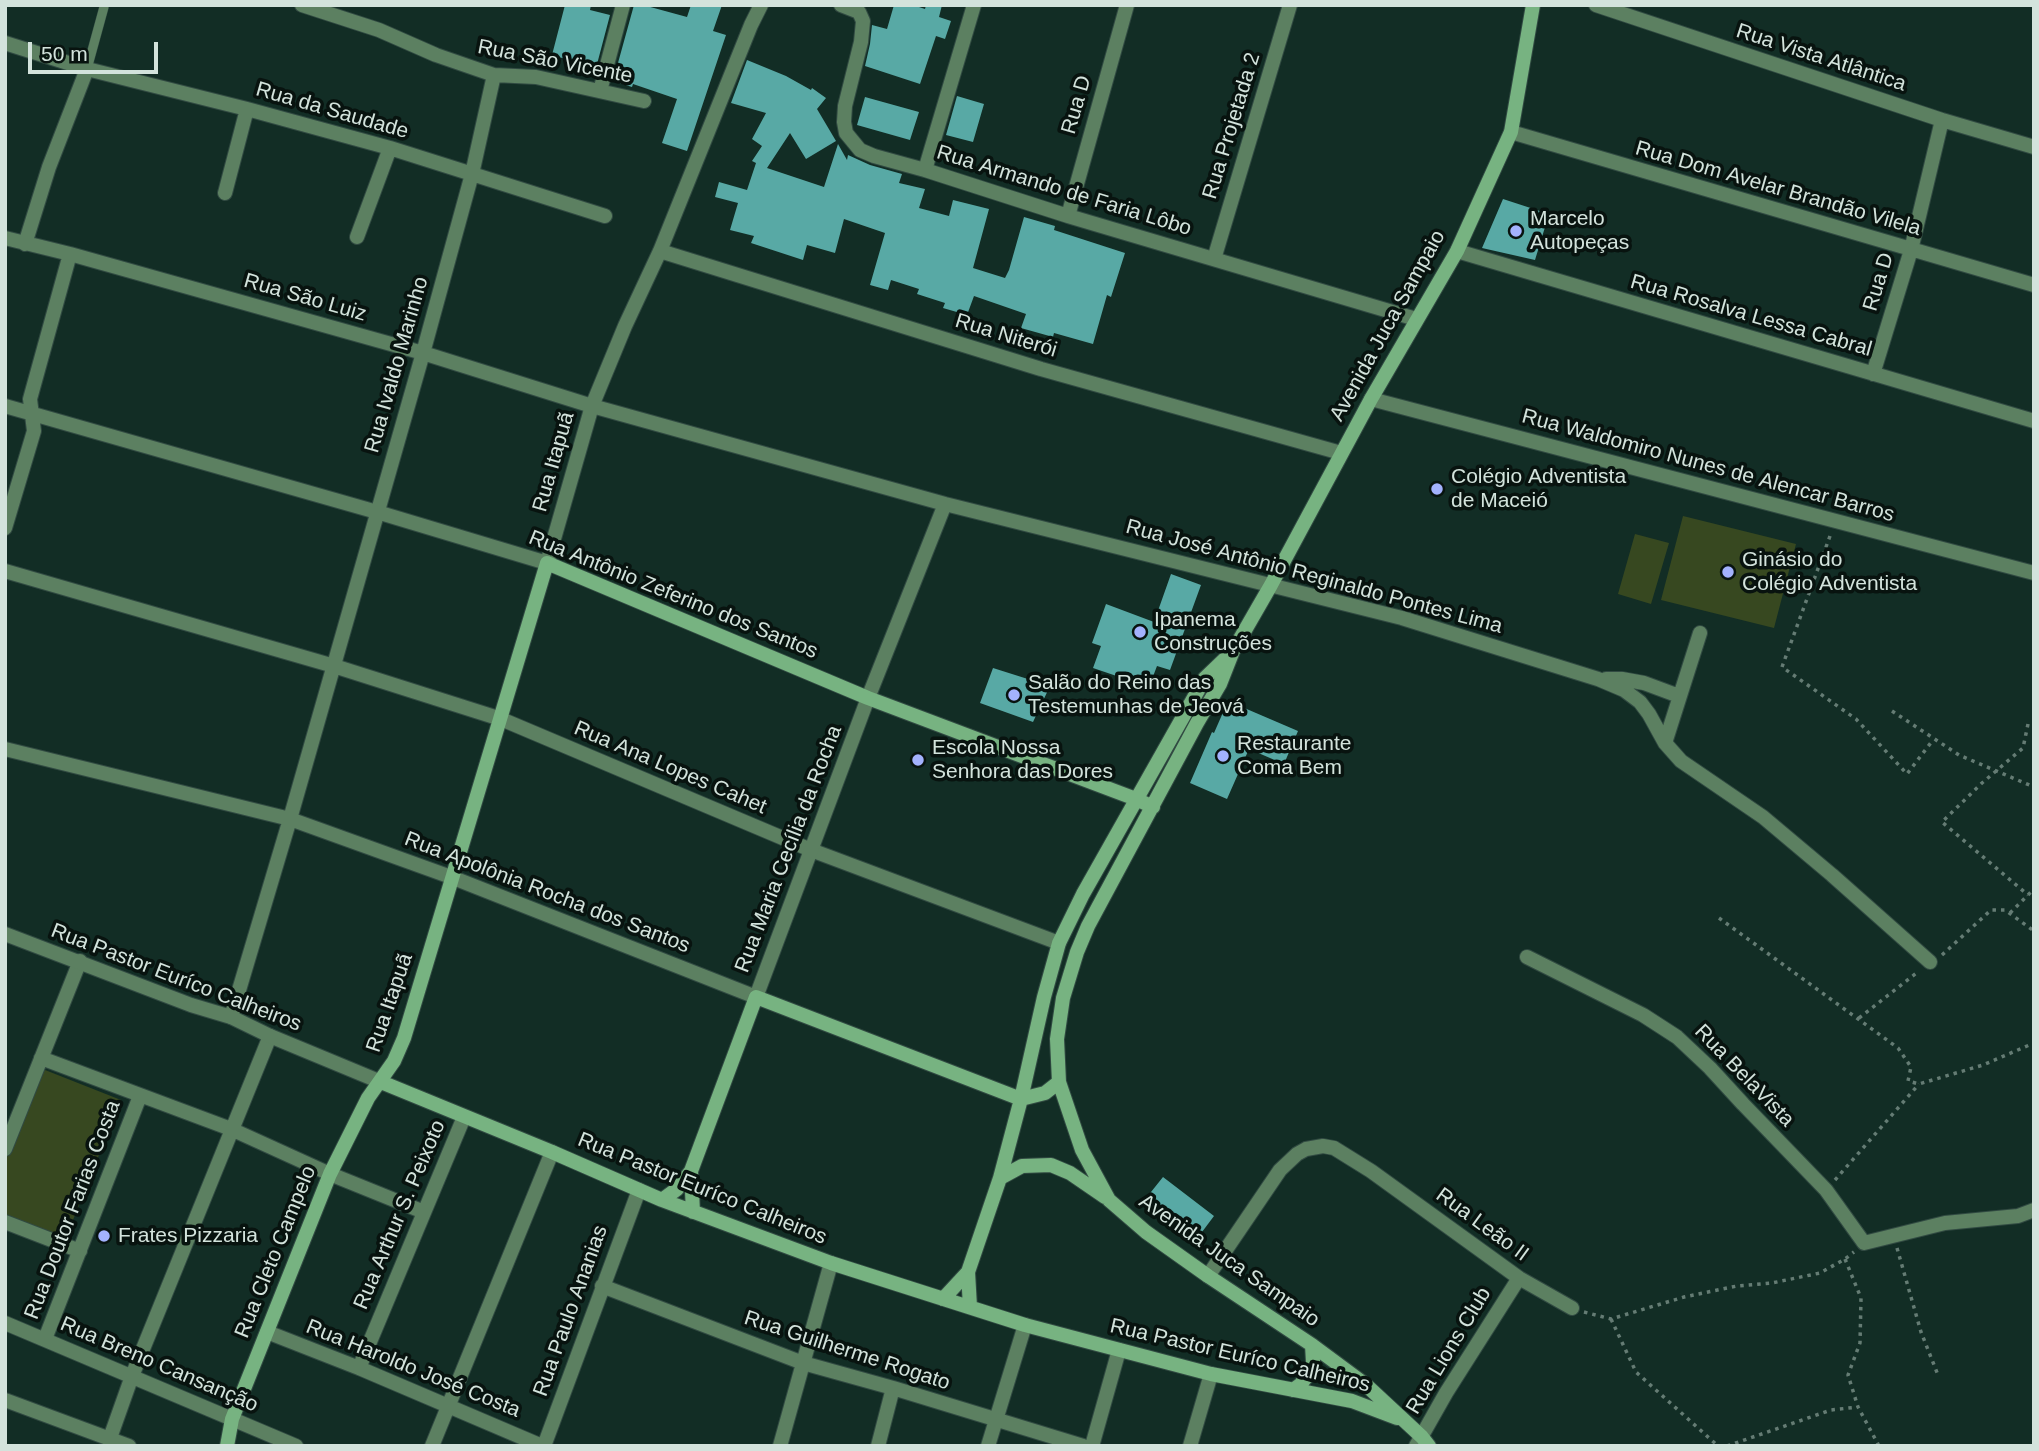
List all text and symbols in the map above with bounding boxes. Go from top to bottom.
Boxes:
street label: Rua Vista Atlântica [1733,19,1909,97]
scale bar [32,28,161,72]
street label: Rua São Vicente [475,35,635,89]
text: 50 m [41,42,88,65]
street label: Rua Projetada 2 [1198,50,1266,202]
street label: Rua D [1057,73,1097,137]
street label: Rua da Saudade [253,77,411,145]
street label: Rua Dom Avelar Brandão Vilela [1632,136,1924,242]
street label: Rua Armando de Faria Lôbo [934,140,1194,242]
place label: Marcelo Autopeças [1530,206,1629,256]
marker: Marcelo Autopeças [1508,223,1524,239]
street label: Avenida Juca Sampaio [1325,226,1451,426]
street label: Rua D [1858,250,1900,314]
street label: Rua São Luiz [241,269,369,327]
street label: Rua Rosalva Lessa Cabral [1627,269,1875,363]
street label: Rua Ivaldo Marinho [360,274,434,456]
street label: Rua Niterói [952,309,1060,363]
street label: Rua Waldomiro Nunes de Alencar Barros [1519,404,1897,528]
street label: Rua Itapuã [528,409,580,515]
place label: Colégio Adventista de Maceió [1451,464,1626,514]
marker: Colégio Adventista de Maceió [1429,481,1445,497]
street label: Rua José Antônio Reginaldo Pontes Lima [1123,515,1505,639]
street label: Rua Antônio Zeferino dos Santos [525,525,821,665]
place label: Ginásio do Colégio Adventista [1742,547,1917,597]
marker: Ginásio do Colégio Adventista [1720,564,1736,580]
place label: Ipanema Construções [1154,607,1272,657]
marker: Ipanema Construções [1132,624,1148,640]
place label: Salão do Reino das Testemunhas de Jeová [1028,670,1244,720]
marker: Salão do Reino das Testemunhas de Jeová [1006,687,1022,703]
street label: Rua Ana Lopes Cahet [570,716,770,820]
street label: Rua Maria Cecília da Rocha [730,722,848,976]
place label: Restaurante Coma Bem [1237,731,1351,781]
place label: Escola Nossa Senhora das Dores [932,735,1113,785]
marker: Restaurante Coma Bem [1215,748,1231,764]
marker: Escola Nossa Senhora das Dores [910,752,926,768]
street label: Rua Apolônia Rocha dos Santos [401,827,693,959]
street label: Rua Pastor Euríco Calheiros [47,919,305,1037]
street label: Rua Itapuã [361,950,419,1056]
street label: Rua BelaVista [1689,1020,1799,1132]
street label: Rua Doutor Farias Costa [20,1097,126,1323]
street label: Rua Arthur S. Peixoto [349,1117,451,1313]
street label: Rua Pastor Euríco Calheiros [574,1127,830,1251]
street label: Rua Cleto Campelo [230,1162,322,1342]
street label: Rua Leão II [1431,1183,1533,1267]
street label: Avenida Juca Sampaio [1134,1189,1324,1333]
street label: Rua Paulo Ananias [528,1222,614,1400]
place label: Frates Pizzaria [118,1223,258,1249]
marker: Frates Pizzaria [96,1228,112,1244]
street label: Rua Lions Club [1401,1283,1497,1419]
street label: Rua Guilherme Rogato [741,1306,953,1396]
street label: Rua Breno Cansanção [56,1312,262,1418]
street label: Rua Haroldo José Costa [302,1314,524,1424]
street label: Rua Pastor Euríco Calheiros [1108,1314,1372,1398]

